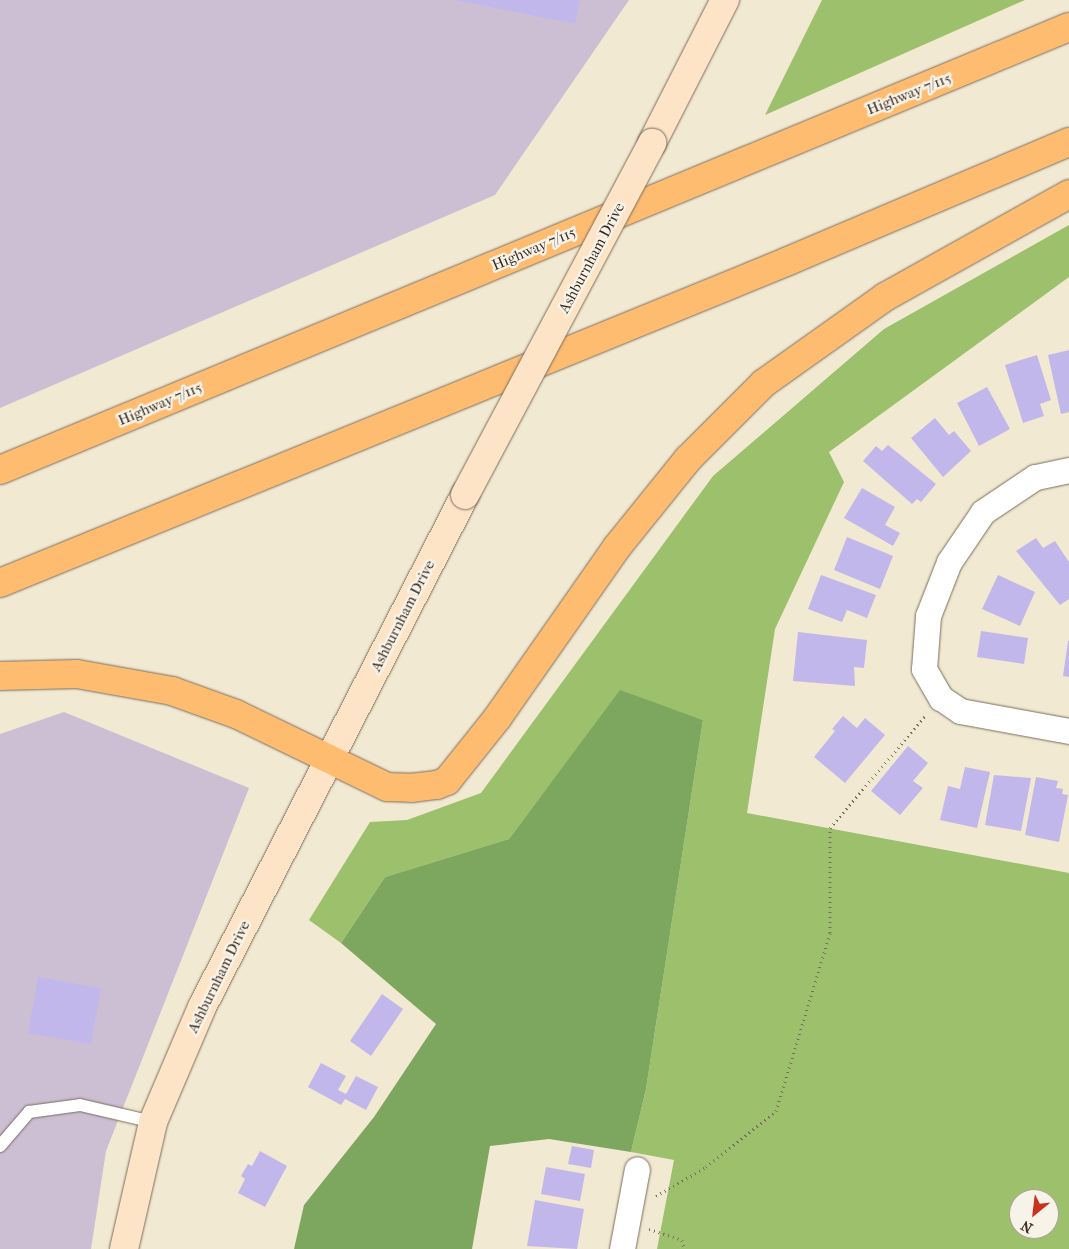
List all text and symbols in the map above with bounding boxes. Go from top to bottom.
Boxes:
street label: Highway 7/115 [864,69,954,119]
street label: Ashburnham Drive [555,200,629,316]
street label: Highway 7/115 [489,223,579,275]
street label: Highway 7/115 [115,378,205,430]
street label: Ashburnham Drive [367,557,439,675]
street label: Ashburnham Drive [184,918,254,1036]
north arrow [1009,1189,1059,1239]
text: N [1018,1217,1036,1237]

